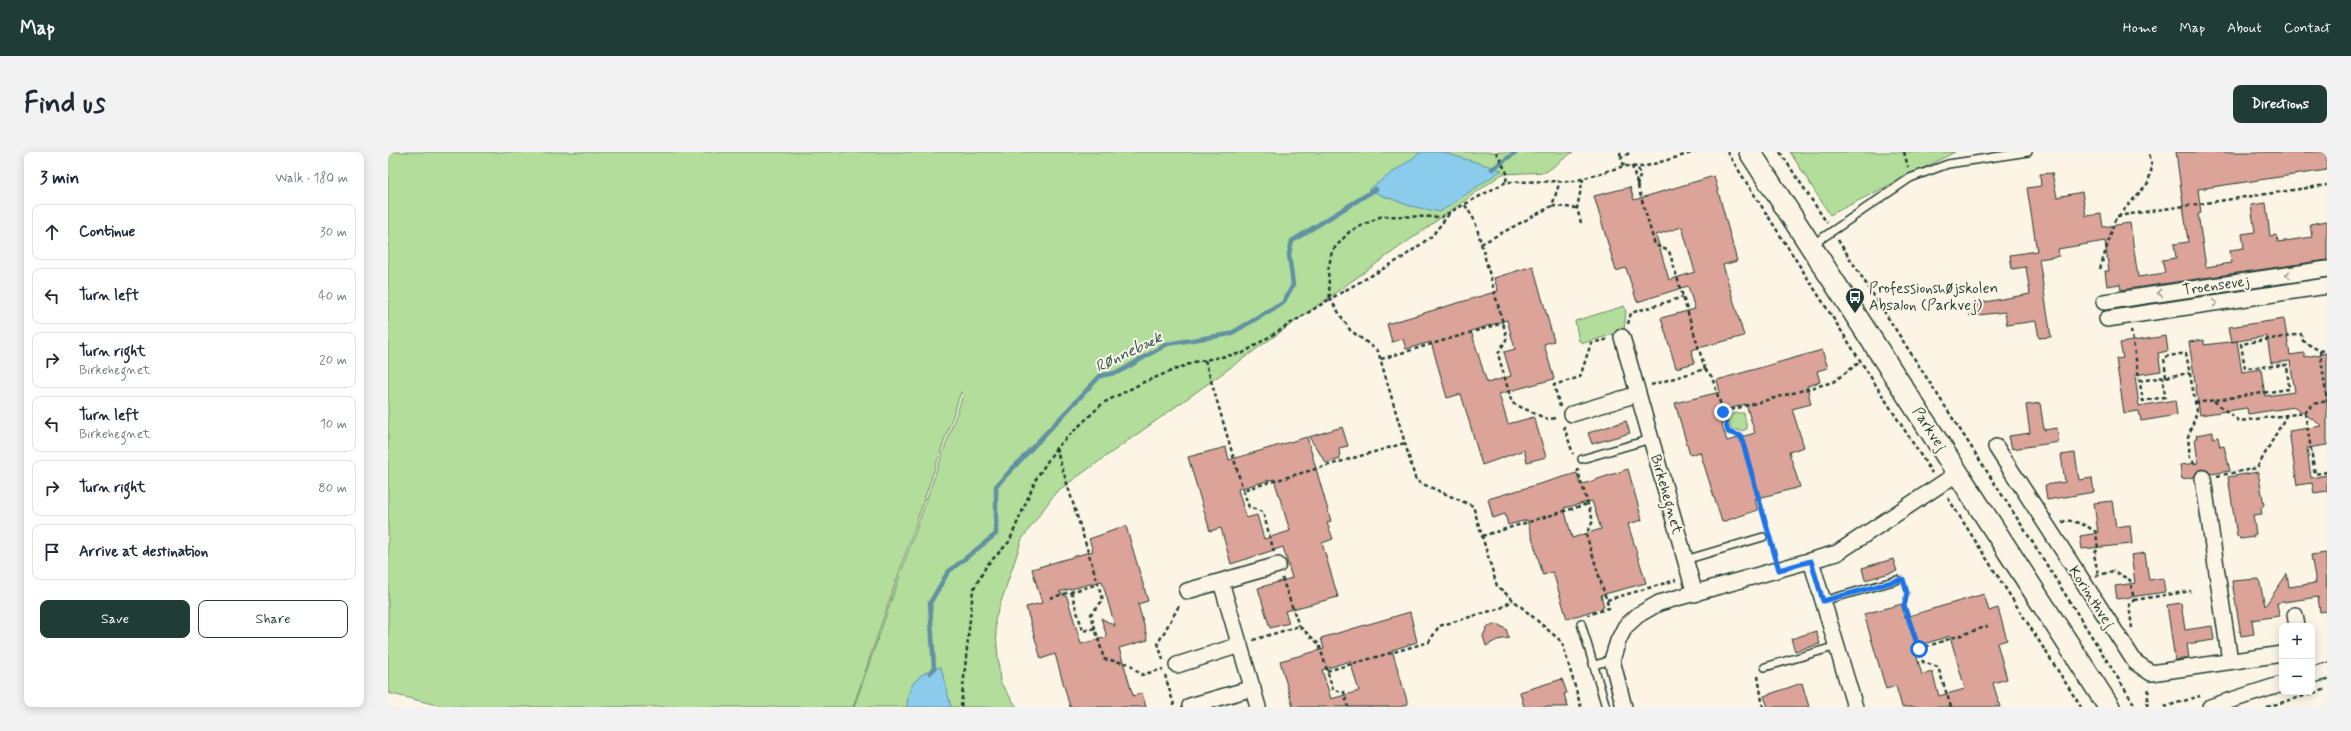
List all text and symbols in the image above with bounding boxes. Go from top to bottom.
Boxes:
text: Map [20,16,55,41]
text: Home [2123,19,2157,37]
text: Map [2179,19,2205,37]
text: About [2227,19,2262,37]
text: Contact [2284,19,2331,37]
button: Directions [2233,85,2327,123]
text: Find us [24,86,105,123]
text: 3 min [40,167,79,189]
text: Walk · 180 m [275,170,348,187]
icon: ahead [41,221,63,243]
text: Continue [79,222,135,242]
text: 30 m [320,224,347,241]
one-way arrow [2285,270,2291,279]
street label: Troensevej [2181,271,2251,301]
place label: Professionshøjskolen Absalon (Parkvej) [1869,279,1998,316]
icon: left [41,285,63,307]
text: Turn left [79,286,139,306]
bus stop icon: Professionshøjskolen Absalon (Parkvej) [1844,286,1866,314]
text: 40 m [318,288,347,305]
one-way arrow [2157,288,2163,297]
one-way arrow [2212,299,2218,308]
water label: Rønnebæk [1092,327,1167,378]
text: Turn right [79,342,146,362]
icon: right [41,349,63,371]
text: 20 m [319,352,347,369]
text: Birkehegnet [79,362,150,379]
route end [1714,403,1732,421]
street label: Parkvej [1907,403,1951,456]
text: Turn left [79,406,139,426]
icon: left [41,413,63,435]
text: 10 m [320,416,347,433]
text: Birkehegnet [79,426,150,443]
street label: Birkehegnet [1644,452,1687,537]
icon: right [41,477,63,499]
text: Turn right [79,478,146,498]
text: 80 m [318,480,347,497]
icon: arrive [41,541,63,563]
text: Arrive at destination [79,542,208,562]
street label: Korinthvej [2063,562,2119,633]
button: Save [40,600,190,638]
button: Share [198,600,348,638]
map controls [2279,623,2315,695]
button: + [2279,623,2315,659]
route start [1910,640,1928,658]
button: − [2279,659,2315,695]

